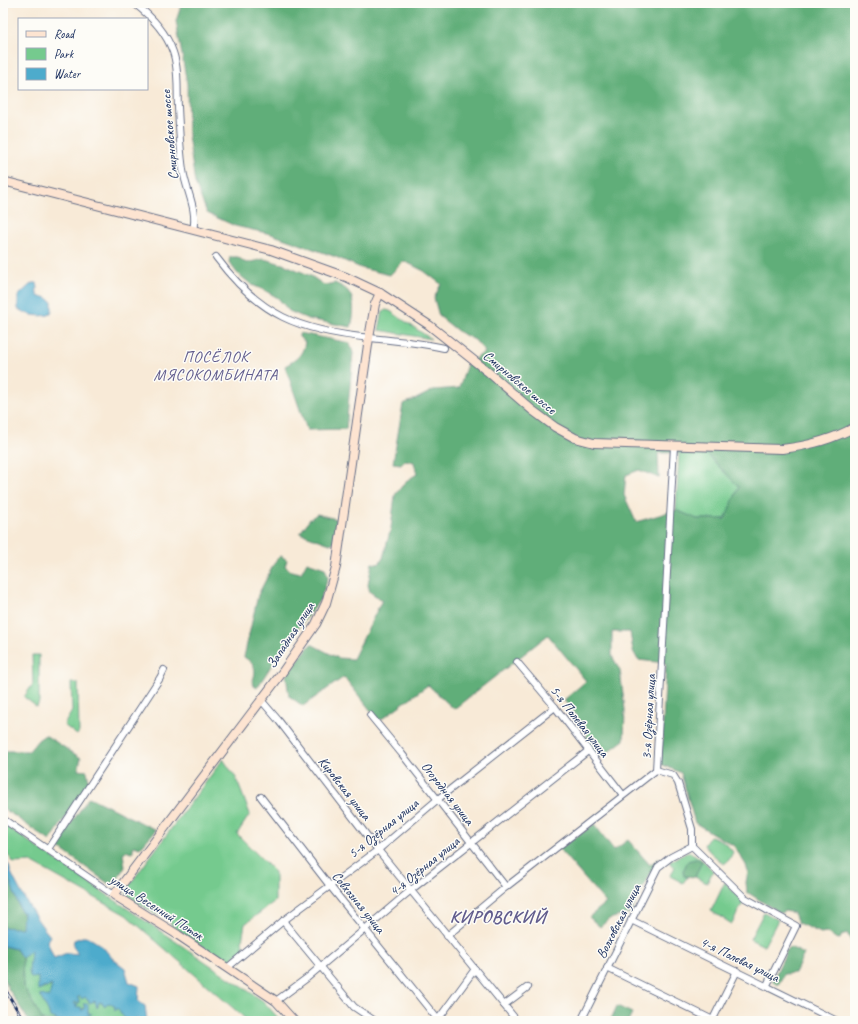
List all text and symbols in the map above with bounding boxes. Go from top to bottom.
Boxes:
legend [18,18,148,90]
text: Road [54,26,76,42]
text: Park [54,46,75,62]
text: Water [54,66,82,82]
street label: Смирновское шоссе [157,88,182,180]
district label: ПОСЁЛОК МЯСОКОМБИНАТА [154,347,278,385]
street label: Смирновское шоссе [480,347,561,419]
street label: Западная улица [263,598,319,672]
street label: 3-я Озёрная улица [638,673,659,760]
street label: 5-я Полевая улица [547,682,614,761]
street label: Кировская улица [315,753,375,824]
street label: Огородная улица [418,758,478,829]
street label: 5-я Озёрная улица [345,794,423,862]
street label: 4-я Озёрная улица [386,832,464,900]
street label: Совхозная улица [328,868,389,937]
street label: улица Весенний Поток [106,870,208,945]
street label: Волховская улица [592,880,645,961]
district label: КИРОВСКИЙ [450,906,549,928]
street label: 4-я Полевая улица [698,933,783,986]

